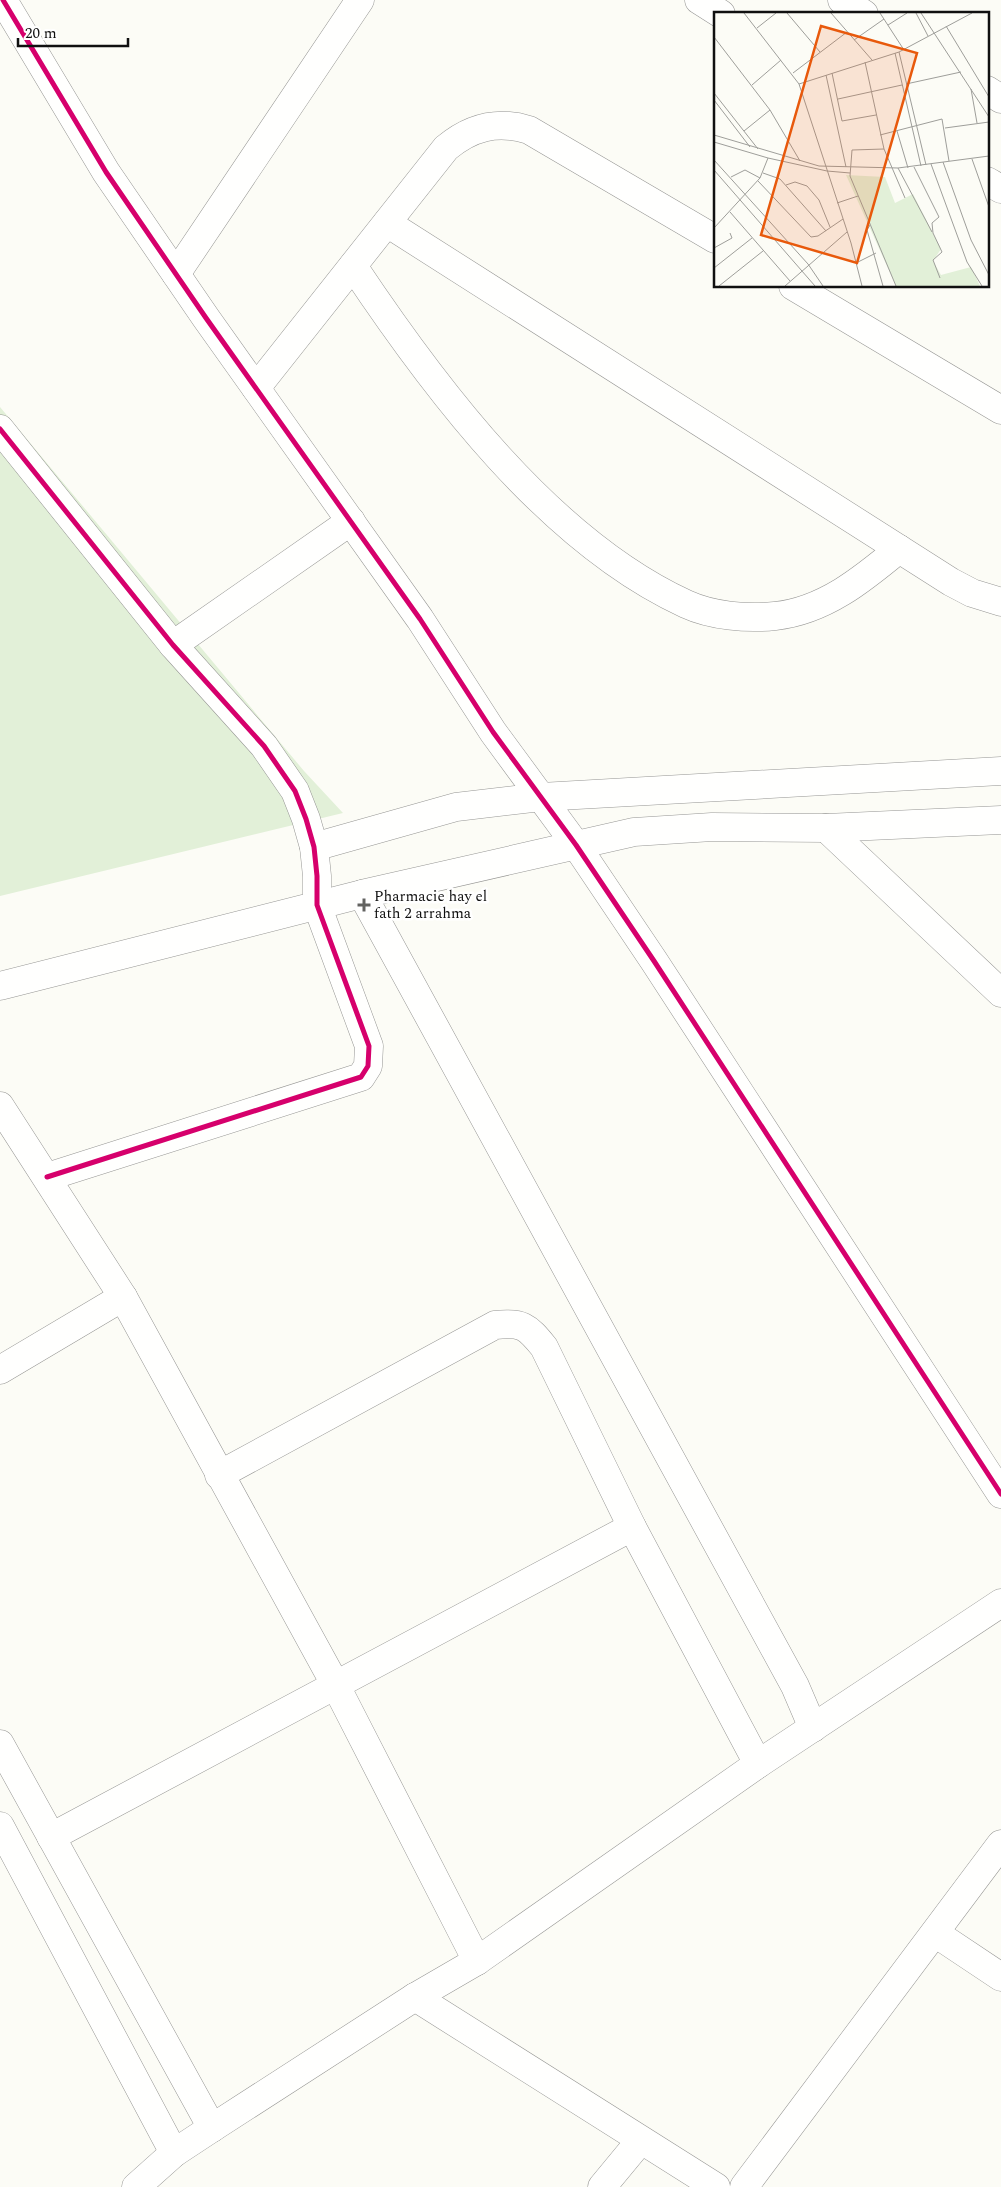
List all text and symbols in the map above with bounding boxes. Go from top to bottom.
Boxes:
inset map [714,12,988,288]
scale bar [18,15,128,47]
text: 20 m [25,22,57,45]
place label: Pharmacie hay el fath 2 arrahma [374,885,487,925]
marker: Pharmacie hay el fath 2 arrahma [358,899,370,911]

